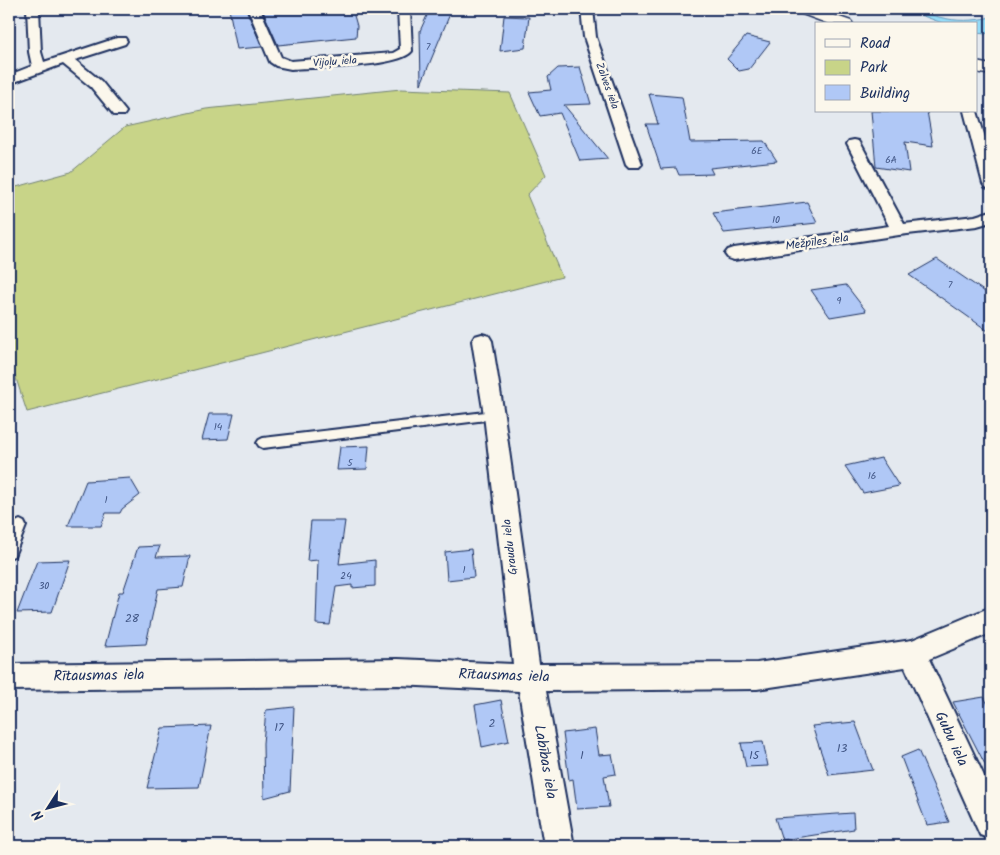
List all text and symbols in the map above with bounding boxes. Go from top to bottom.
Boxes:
legend [815,22,978,112]
text: Road [860,32,891,56]
house number: 7 [426,39,431,55]
street label: Vijoļu iela [312,51,358,73]
text: Park [860,56,888,80]
street label: Zalves iela [590,60,624,112]
text: Building [860,82,910,106]
house number: 6E [751,143,764,159]
house number: 6A [885,152,897,168]
house number: 10 [772,212,780,228]
street label: Mežpīles iela [784,228,850,256]
house number: 7 [948,277,953,293]
house number: 9 [837,293,842,309]
house number: 14 [214,419,223,435]
house number: 5 [347,455,353,471]
house number: 16 [868,468,876,484]
house number: 1 [104,492,108,508]
street label: Graudu iela [497,518,523,576]
house number: 1 [462,562,466,578]
house number: 24 [340,568,352,584]
house number: 30 [39,578,49,594]
house number: 28 [125,609,140,628]
street label: Rītausmas iela [458,662,550,690]
street label: Rītausmas iela [53,663,145,689]
street label: Gubu iela [928,707,974,771]
house number: 2 [489,714,496,733]
house number: 17 [274,718,284,737]
street label: Labības iela [527,723,563,801]
house number: 13 [837,739,847,758]
house number: 1 [580,746,584,765]
house number: 15 [749,746,761,765]
north arrow [22,782,72,832]
text: N [27,805,50,825]

